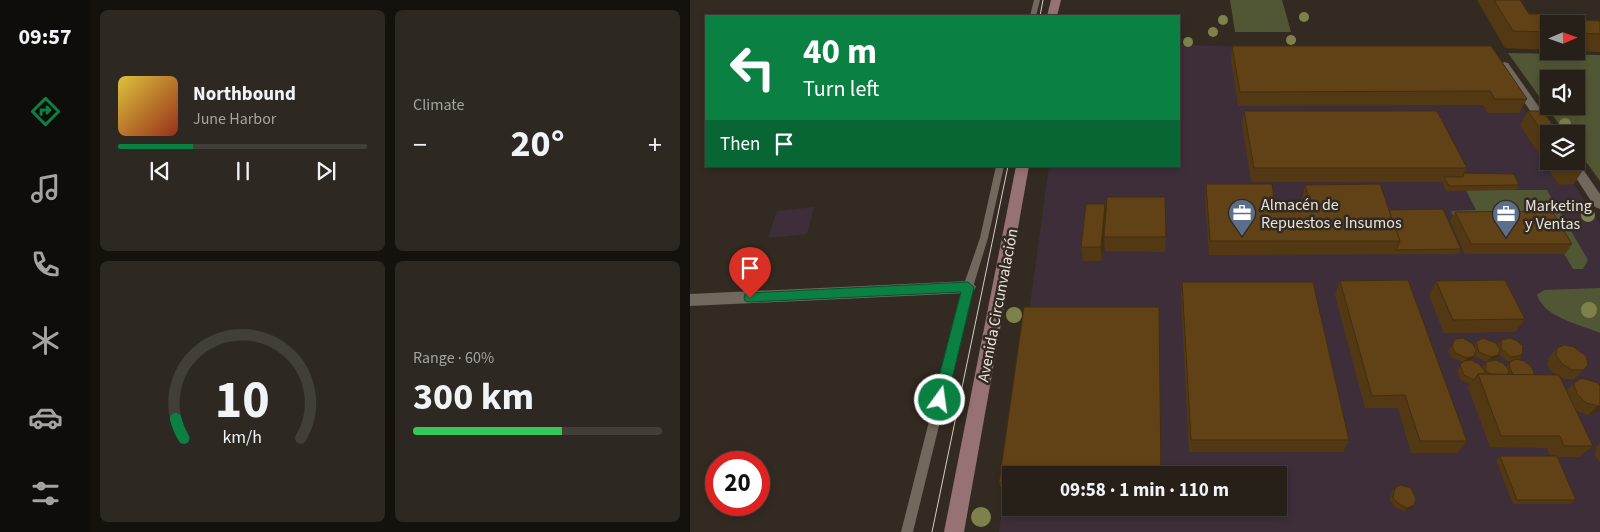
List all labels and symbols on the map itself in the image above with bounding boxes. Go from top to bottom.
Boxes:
north arrow [1540,15,1585,60]
place label: Almacén de Repuestos e Insumos [1261,194,1402,234]
place label: Marketing y Ventas [1525,195,1592,235]
office icon: Almacén de Repuestos e Insumos [1227,198,1257,237]
office icon: Marketing y Ventas [1491,199,1521,238]
street label: Avenida Circunvalación [972,227,1024,384]
pin [729,247,771,298]
position arrow [913,373,965,425]
speed limit sign: 20 [705,451,770,516]

